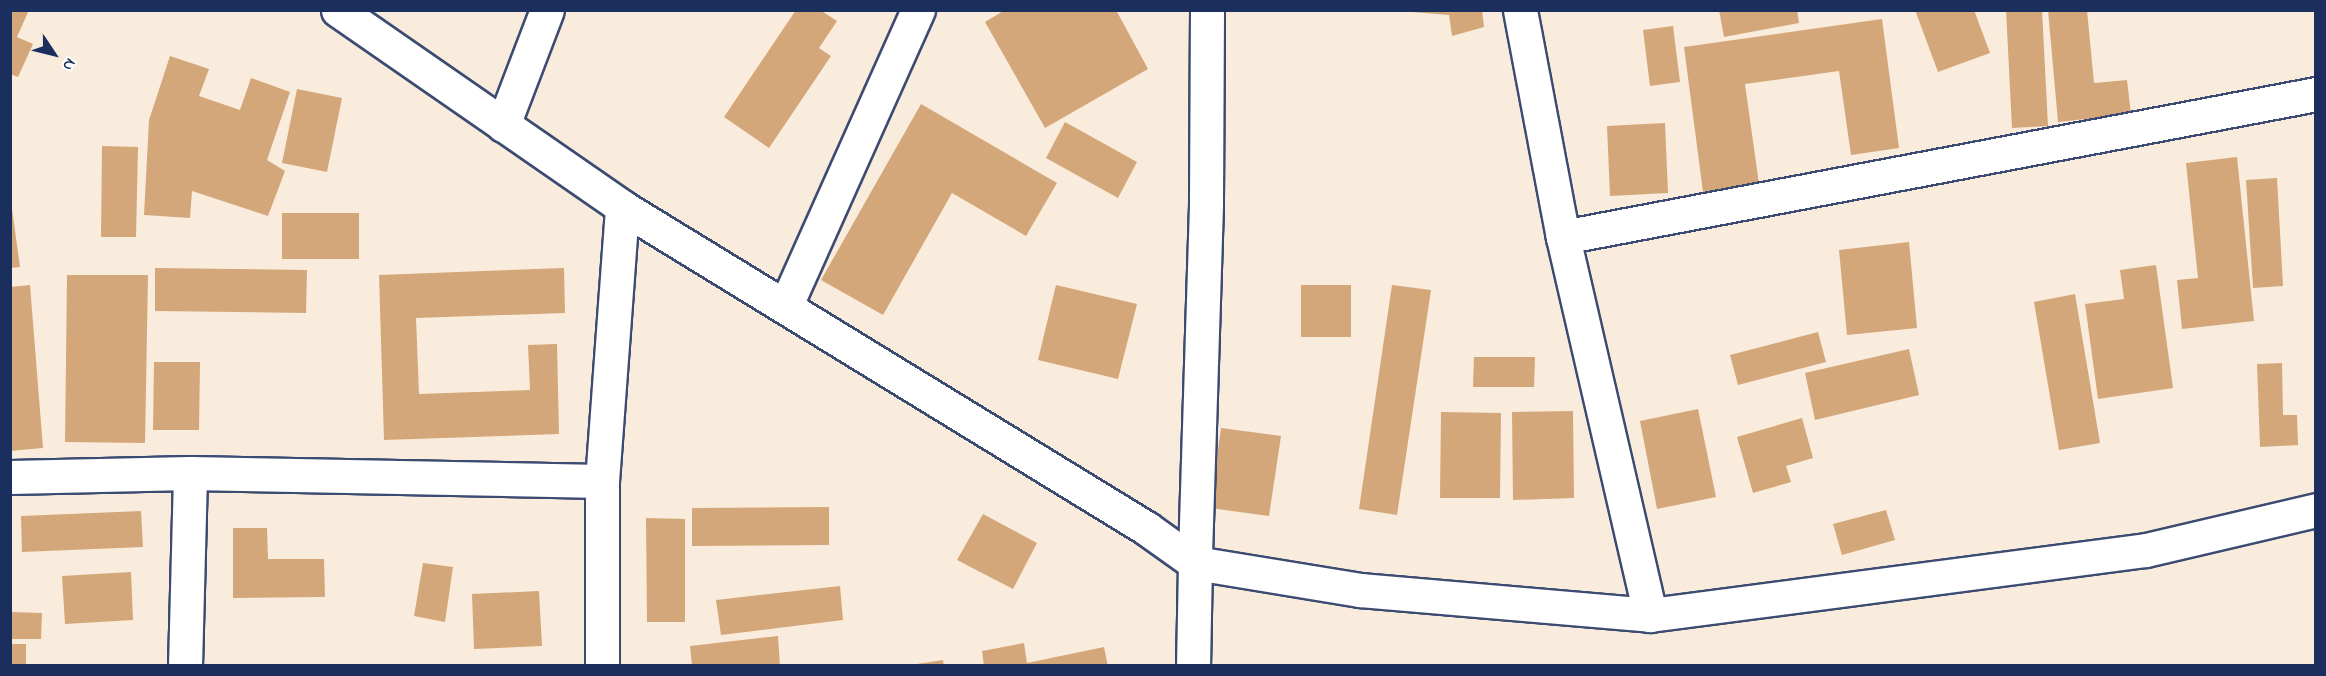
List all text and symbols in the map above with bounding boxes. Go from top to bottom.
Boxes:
north arrow [24,24,84,84]
text: N [56,53,82,76]

